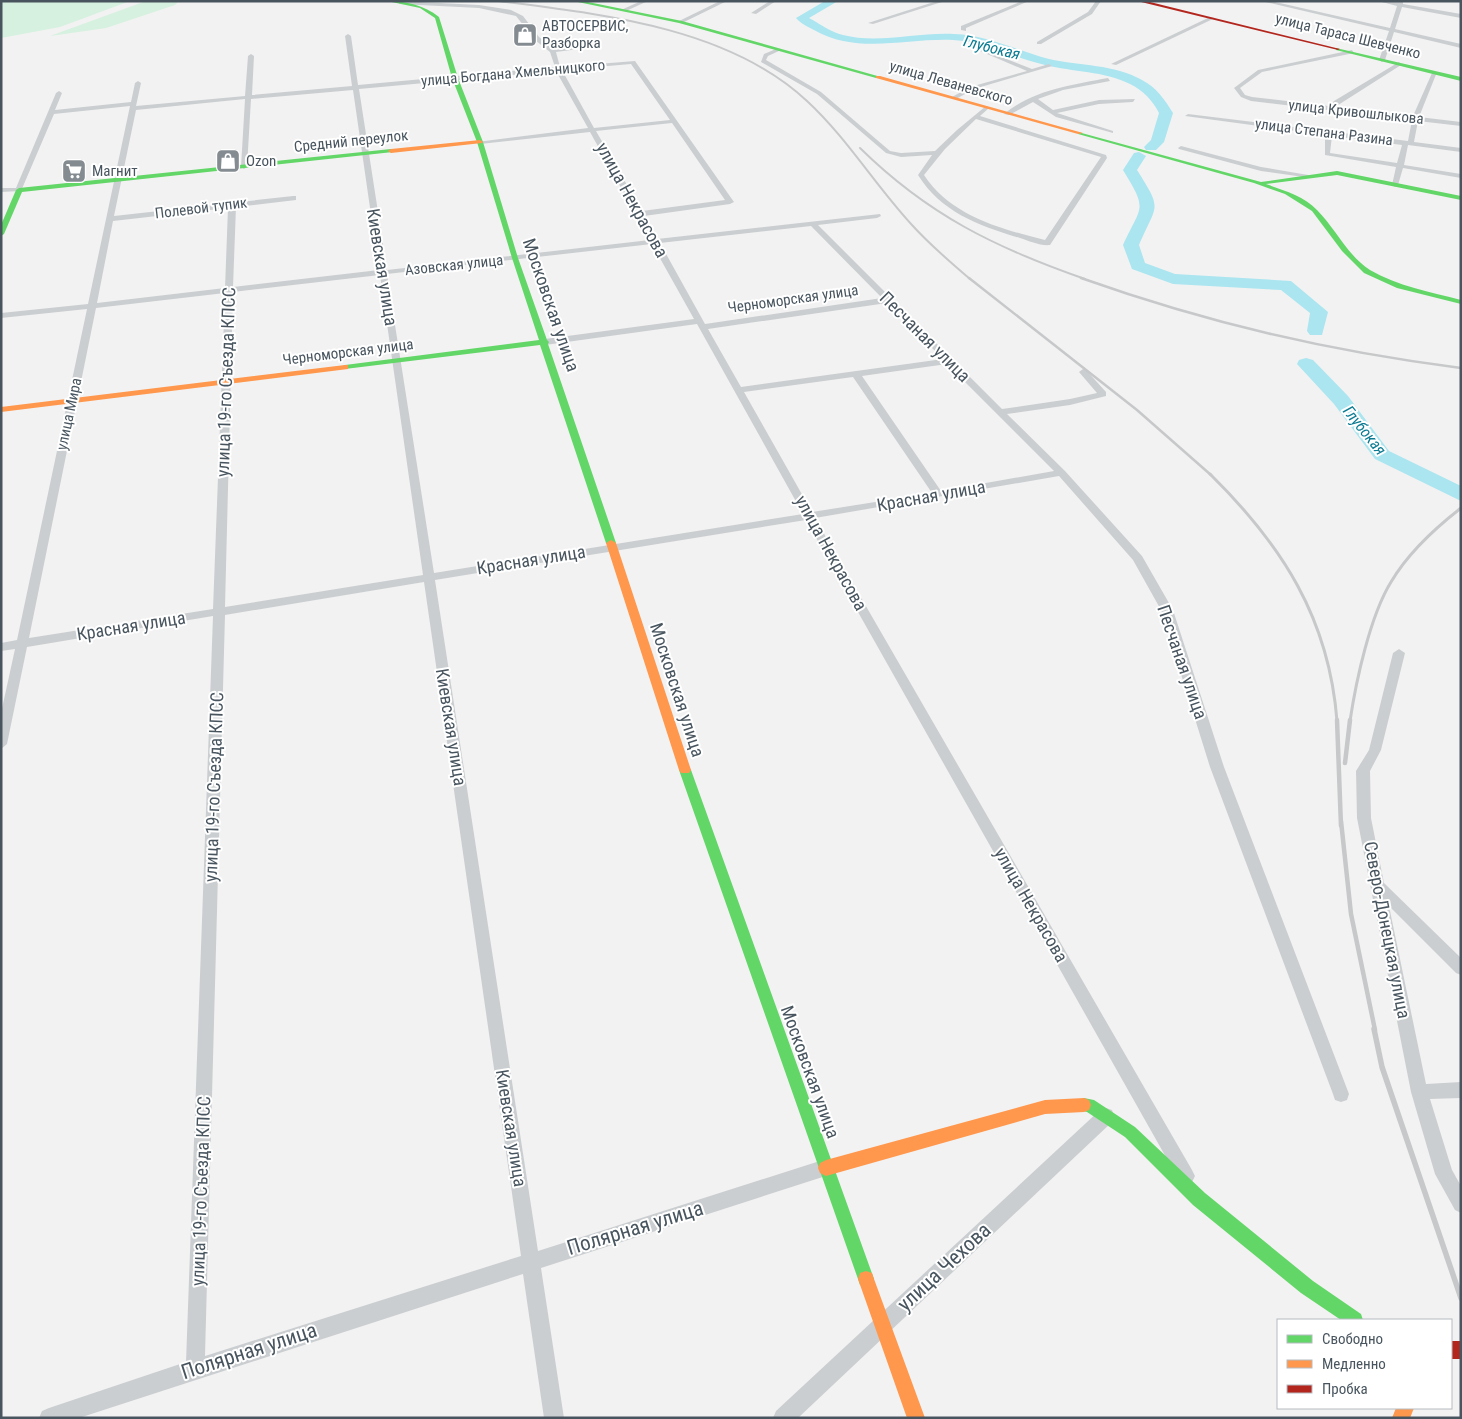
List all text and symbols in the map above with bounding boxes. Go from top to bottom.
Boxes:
street label: улица Тараса Шевченко [1274,9,1422,63]
place label: АВТОСЕРВИС, Разборка [542,17,629,52]
shop icon: АВТОСЕРВИС, Разборка [512,22,538,48]
water label: Глубокая [962,31,1023,64]
street label: улица Богдана Хмельницкого [420,56,606,90]
street label: улица Леваневского [887,57,1015,109]
street label: улица Кривошлыкова [1288,96,1424,128]
street label: улица Степана Разина [1254,115,1394,149]
street label: Средний переулок [293,126,409,156]
street label: улица Некрасова [592,138,673,261]
shop icon: Ozon [215,148,241,174]
place label: Ozon [246,152,276,170]
supermarket icon: Магнит [61,158,87,184]
place label: Магнит [92,162,138,180]
street label: Полевой тупик [154,193,248,223]
street label: Киевская улица [363,207,402,327]
street label: Московская улица [519,235,584,374]
street label: Азовская улица [404,251,504,279]
street label: Черноморская улица [727,281,859,317]
street label: улица 19-го Съезда КПСС [212,287,239,477]
street label: Песчаная улица [876,287,975,386]
street label: Черноморская улица [282,335,414,369]
street label: улица Мира [53,376,85,452]
water label: Глубокая [1339,402,1390,459]
street label: Красная улица [875,476,987,515]
street label: улица Некрасова [791,491,872,614]
street label: Красная улица [475,541,587,578]
street label: Песчаная улица [1153,602,1212,722]
street label: Красная улица [75,607,187,644]
street label: Московская улица [646,620,709,759]
street label: Киевская улица [432,667,471,787]
street label: улица 19-го Съезда КПСС [200,692,227,882]
street label: Северо-Донецкая улица [1360,840,1415,1020]
street label: улица Некрасова [990,844,1073,966]
street label: Московская улица [777,1003,844,1141]
street label: Киевская улица [492,1068,531,1188]
street label: улица 19-го Съезда КПСС [187,1096,214,1286]
street label: Полярная улица [564,1196,706,1260]
street label: улица Чехова [893,1218,995,1316]
street label: Полярная улица [178,1318,320,1384]
legend [1277,1319,1452,1409]
text: Свободно [1322,1330,1383,1348]
text: Медленно [1322,1355,1386,1373]
text: Пробка [1322,1380,1368,1398]

